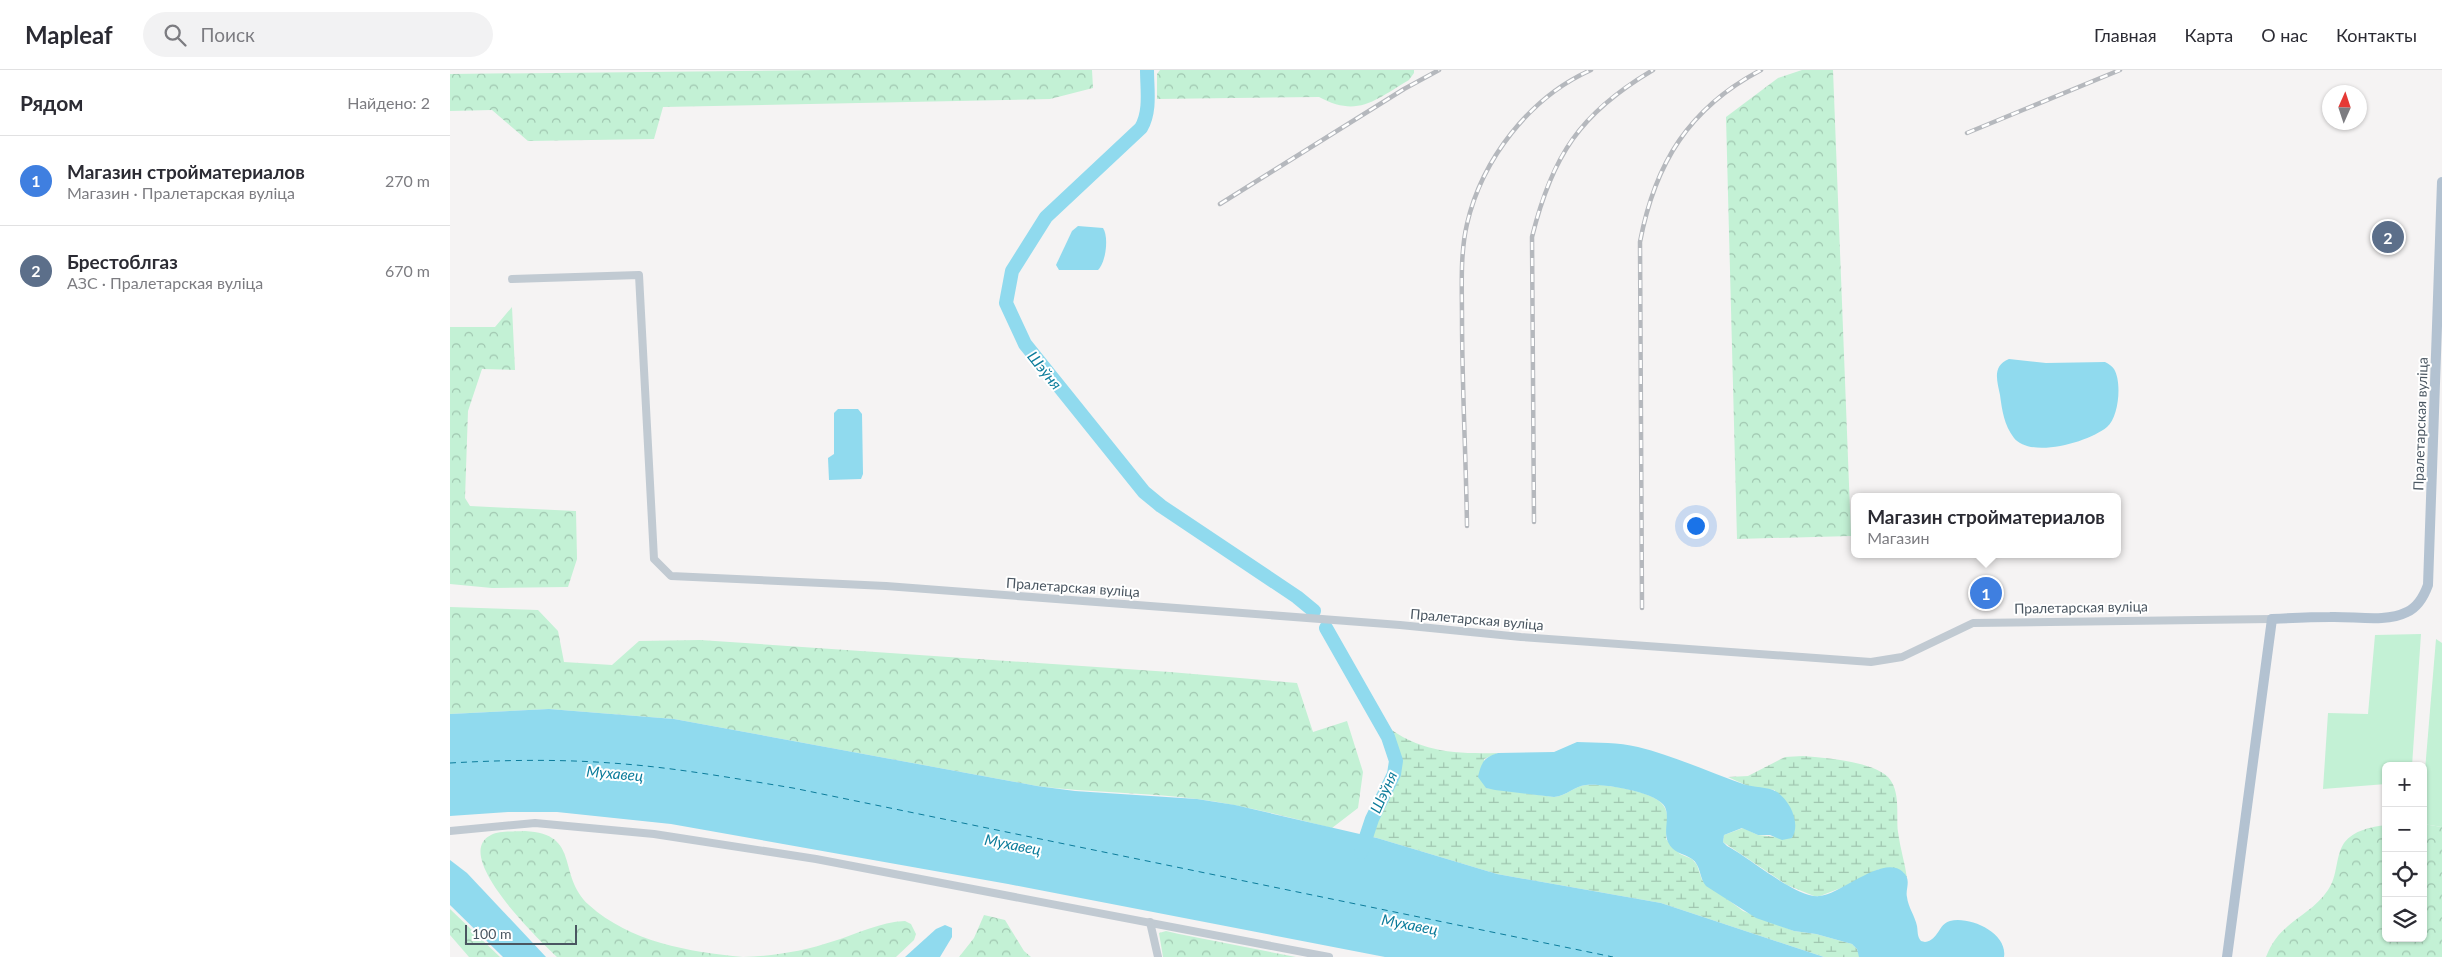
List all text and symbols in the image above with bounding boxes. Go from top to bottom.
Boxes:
search box [143,12,493,57]
text: Mapleaf [25,20,113,49]
icon: search [161,21,189,49]
text: Поиск [201,23,255,46]
text: Главная [2094,24,2157,46]
text: Карта [2185,24,2233,46]
text: О нас [2261,24,2308,46]
text: Контакты [2336,24,2417,46]
north arrow [2322,85,2367,130]
text: Рядом [20,90,83,115]
text: Найдено: 2 [347,93,430,112]
text: Магазин стройматериалов [67,160,305,183]
text: 1 [31,171,41,190]
text: 270 m [385,171,430,190]
text: Магазин · Пралетарская вуліца [67,183,295,202]
pin: 2 [2372,218,2404,256]
text: Брестоблгаз [67,250,178,273]
text: 2 [31,261,41,280]
text: 670 m [385,261,430,280]
text: АЗС · Пралетарская вуліца [67,273,263,292]
water label: Шэўня [1024,347,1066,393]
street label: Пралетарская вуліца [2409,357,2431,491]
popup [1851,493,2121,558]
text: Магазин стройматериалов [1867,505,2105,528]
your location [1683,513,1709,539]
text: Магазин [1867,528,1930,547]
street label: Пралетарская вуліца [1006,574,1140,600]
pin: 1 [1970,574,2002,612]
street label: Пралетарская вуліца [2014,597,2148,617]
street label: Пралетарская вуліца [1410,605,1545,633]
water label: Мухавец [586,762,644,784]
map controls [2382,762,2427,942]
button: + [2382,762,2427,807]
water label: Шэўня [1366,768,1400,816]
button: − [2382,807,2427,852]
water label: Мухавец [983,830,1043,858]
button: locate [2382,852,2427,897]
button: layers [2382,897,2427,942]
water label: Мухавец [1380,910,1440,938]
scale bar [465,922,578,945]
text: 100 m [472,925,511,942]

